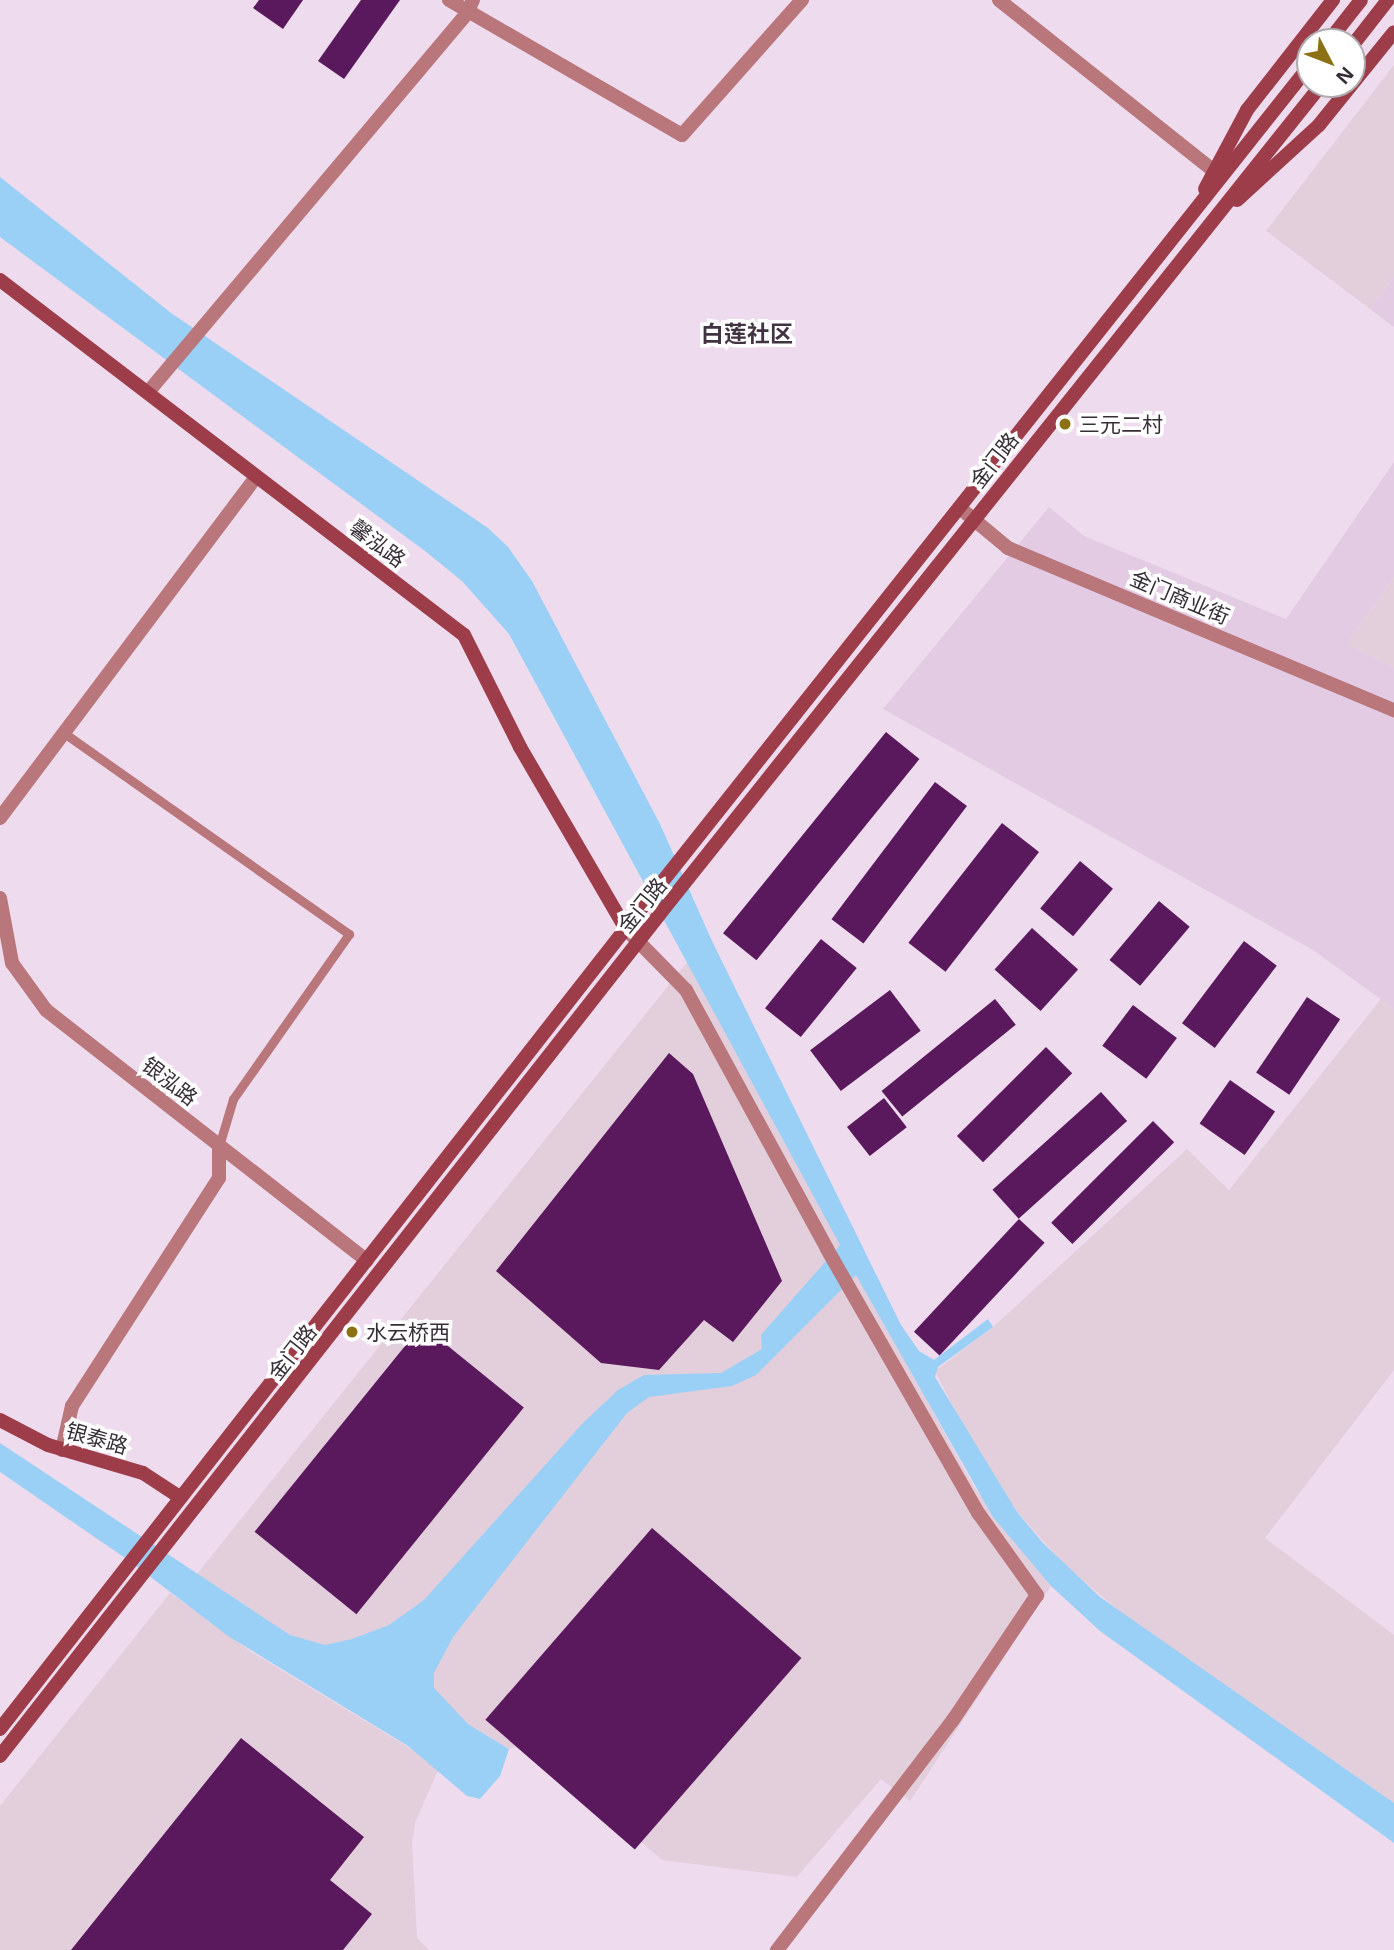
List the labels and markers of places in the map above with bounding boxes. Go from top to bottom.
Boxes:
place label: 三元二村 [1079,411,1163,437]
marker: 三元二村 [1057,416,1073,432]
place label: 水云桥西 [366,1319,450,1345]
marker: 水云桥西 [344,1324,360,1340]

